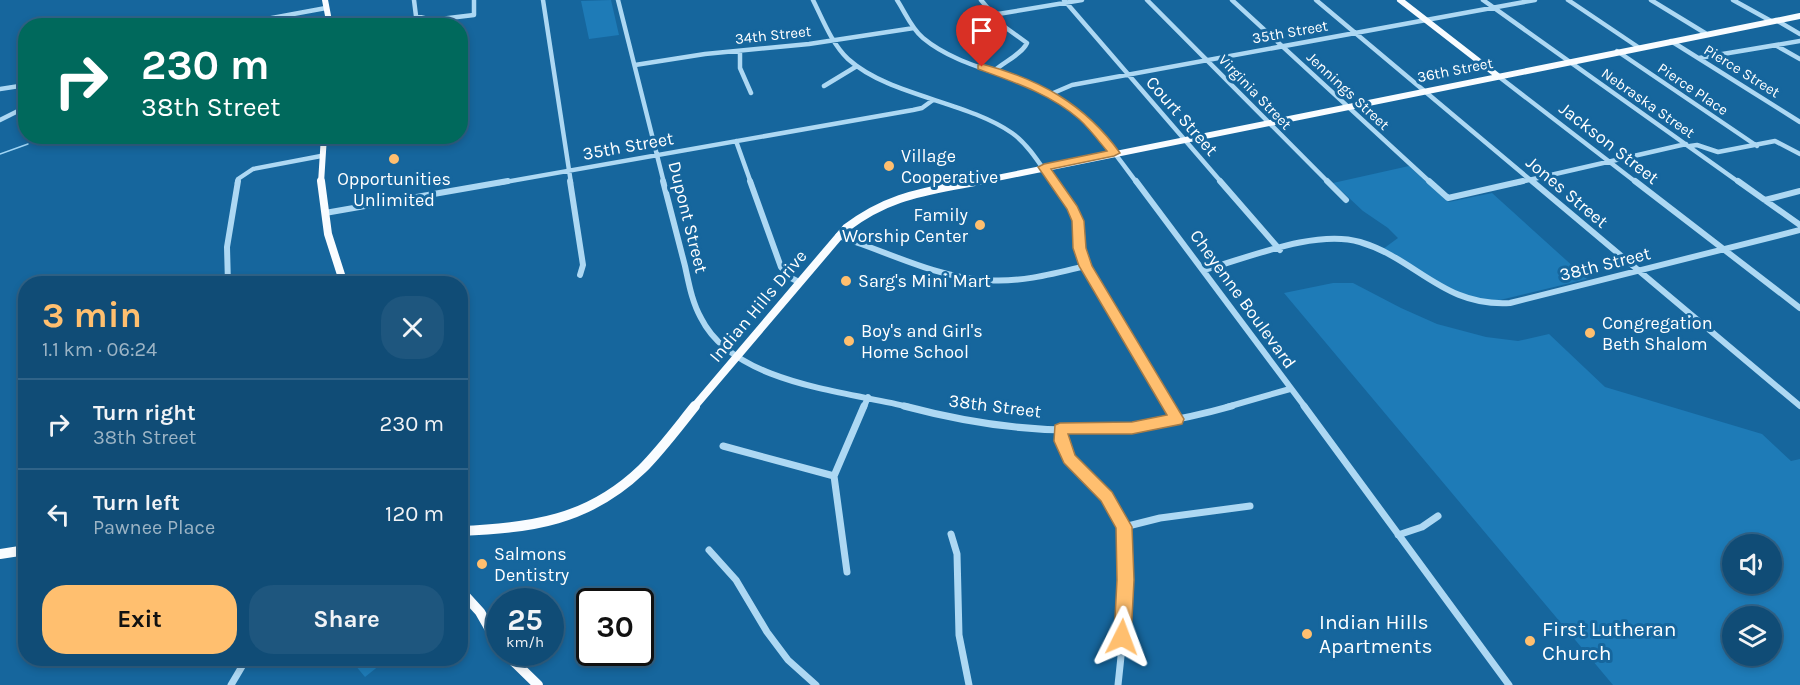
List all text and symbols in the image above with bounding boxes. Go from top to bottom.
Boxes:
pin [956,5,1007,67]
icon: arrive [965,14,998,47]
street label: 35th Street [1251,16,1330,48]
street label: 34th Street [734,22,812,48]
text: 230 m [141,40,270,90]
street label: Pierce Street [1701,41,1784,102]
icon: right [42,42,120,120]
street label: Jennings Street [1303,48,1393,134]
street label: Virginia Street [1215,51,1296,134]
street label: 36th Street [1416,54,1495,86]
street label: Pierce Place [1654,59,1732,119]
street label: Nebraska Street [1598,64,1698,142]
street label: Court Street [1141,72,1223,161]
text: 38th Street [141,91,281,123]
street label: Jackson Street [1555,97,1663,189]
street label: 35th Street [581,127,675,165]
place label: Village Cooperative [901,145,998,188]
street label: Jones Street [1521,151,1613,233]
marker: Opportunities Unlimited [387,152,401,166]
street label: Dupont Street [663,159,713,275]
marker: Village Cooperative [882,159,896,173]
place label: Opportunities Unlimited [337,168,451,211]
place label: Family Worship Center [842,204,969,247]
marker: Family Worship Center [973,218,987,232]
street label: Cheyenne Boulevard [1185,225,1301,373]
street label: 38th Street [1557,242,1653,286]
street label: Indian Hills Drive [705,245,811,367]
place label: Sarg's Mini Mart [858,270,991,292]
marker: Sarg's Mini Mart [839,274,853,288]
text: 3 min [42,294,142,336]
button: close [381,296,444,359]
place label: Congregation Beth Shalom [1602,312,1713,355]
place label: Boy's and Girl's Home School [861,320,983,363]
marker: Congregation Beth Shalom [1583,326,1597,340]
marker: Boy's and Girl's Home School [842,334,856,348]
text: 1.1 km · 06:24 [42,338,157,361]
street label: 38th Street [947,389,1043,423]
text: Turn right [93,400,196,426]
icon: right [42,408,75,441]
text: 230 m [379,411,444,437]
text: 38th Street [93,426,196,449]
text: Turn left [93,490,180,516]
icon: left [42,498,75,531]
text: 120 m [385,501,444,527]
text: Pawnee Place [93,516,215,539]
map controls [1722,534,1782,666]
button: sound [1722,534,1782,594]
place label: Salmons Dentistry [494,543,570,586]
marker: Salmons Dentistry [475,557,489,571]
button: Exit [42,585,237,654]
button: Share [249,585,444,654]
speed limit sign: 30 [576,588,654,666]
text: 25 [507,602,543,638]
position arrow [1090,605,1154,669]
button: layers [1722,606,1782,666]
place label: Indian Hills Apartments [1319,610,1432,658]
place label: First Lutheran Church [1542,617,1676,665]
marker: Indian Hills Apartments [1300,627,1314,641]
text: km/h [506,633,544,651]
marker: First Lutheran Church [1523,634,1537,648]

